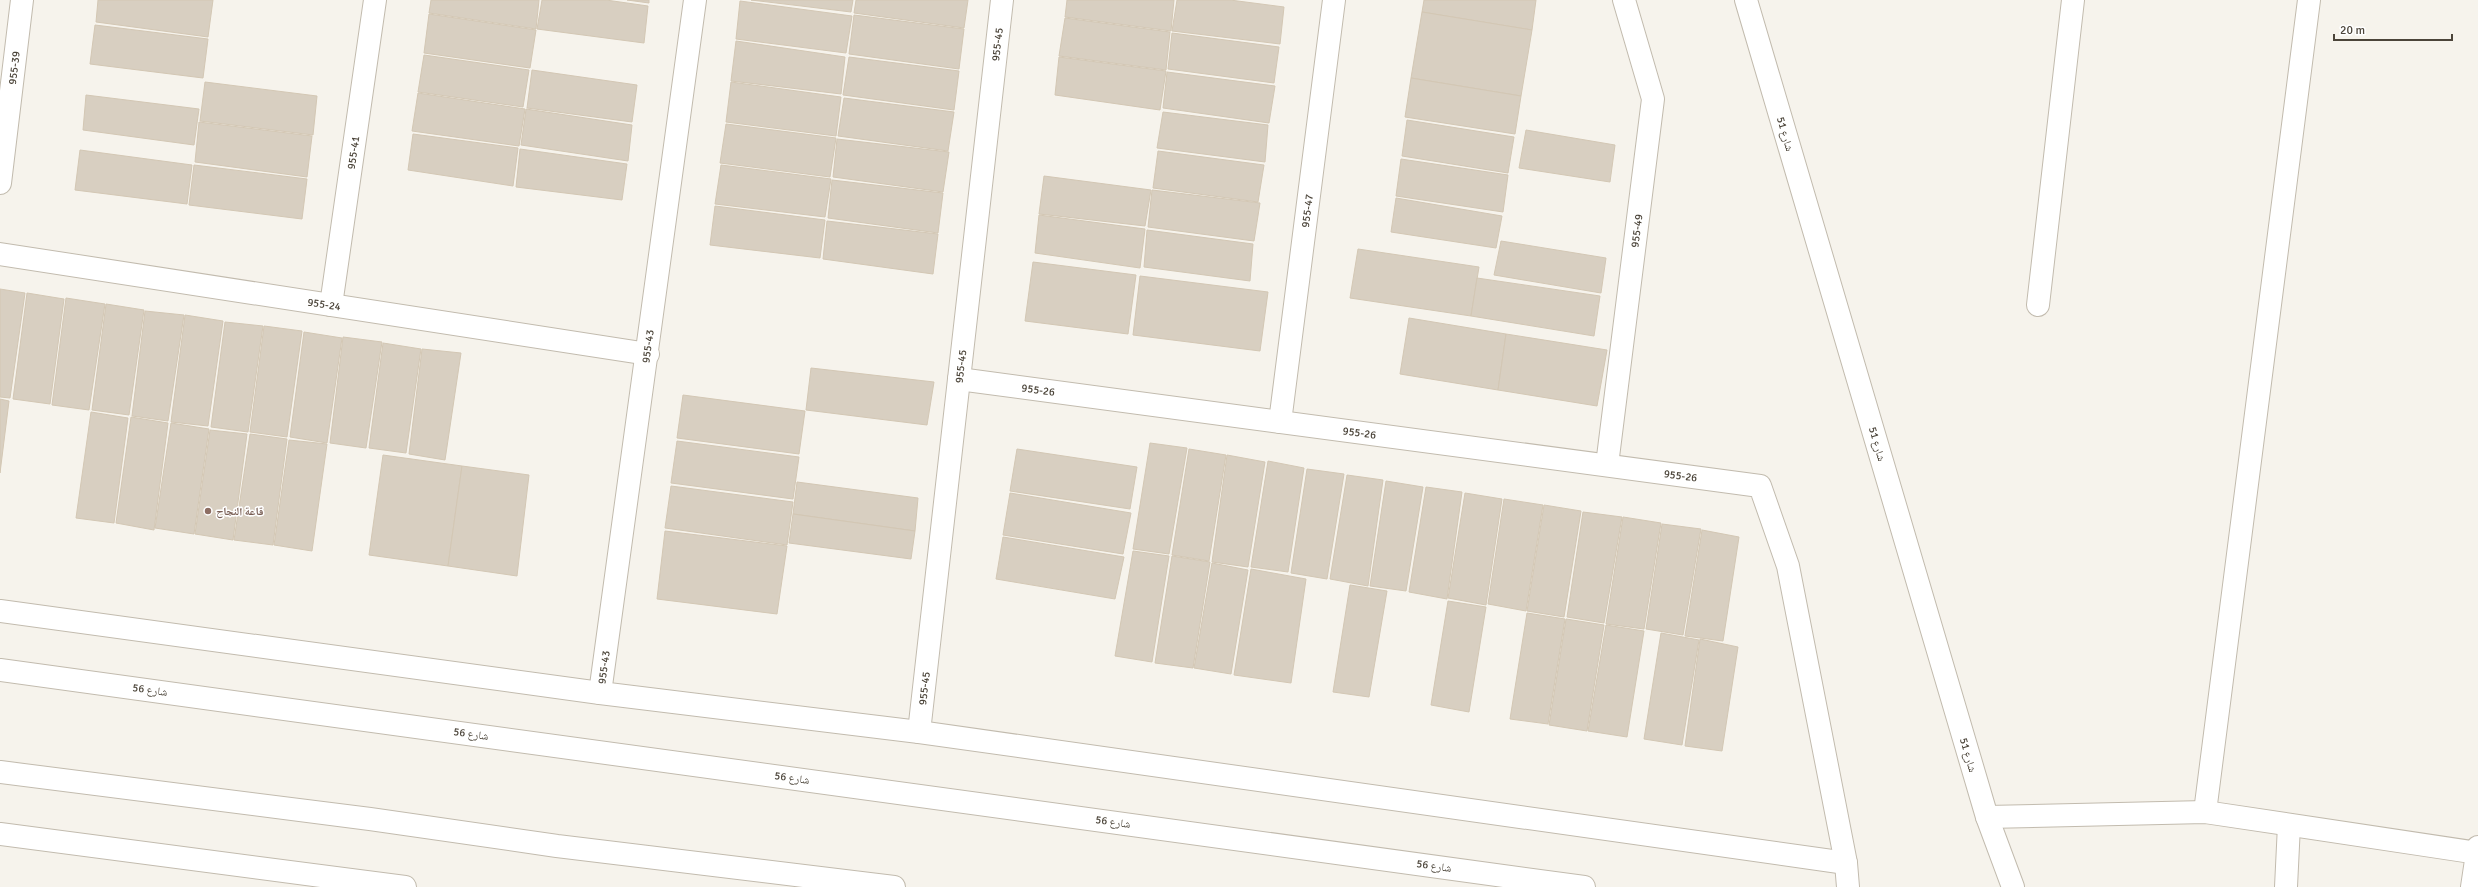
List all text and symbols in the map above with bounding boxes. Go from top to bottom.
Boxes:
scale bar [2334,16,2452,42]
text: 20 m [2340,23,2365,38]
street label: 955-45 [989,27,1005,62]
street label: 955-39 [5,50,22,85]
street label: شارع 51 [1774,115,1796,153]
street label: 955-41 [344,135,362,170]
street label: 955-47 [1298,193,1316,228]
street label: 955-49 [1628,213,1645,248]
street label: 955-24 [307,295,342,313]
street label: 955-43 [639,329,656,364]
street label: 955-45 [952,349,969,384]
street label: 955-26 [1021,381,1056,398]
street label: 955-26 [1342,424,1377,441]
street label: شارع 51 [1866,425,1888,463]
street label: 955-26 [1663,467,1698,484]
place label: قاعة النجاح [216,505,264,519]
marker: قاعة النجاح [203,506,213,516]
street label: 955-43 [595,650,612,685]
street label: 955-45 [916,671,932,706]
street label: شارع 56 [132,681,168,699]
street label: شارع 56 [453,725,489,743]
street label: شارع 51 [1957,736,1979,774]
street label: شارع 56 [774,769,810,787]
street label: شارع 56 [1095,813,1131,831]
street label: شارع 56 [1416,857,1452,875]

